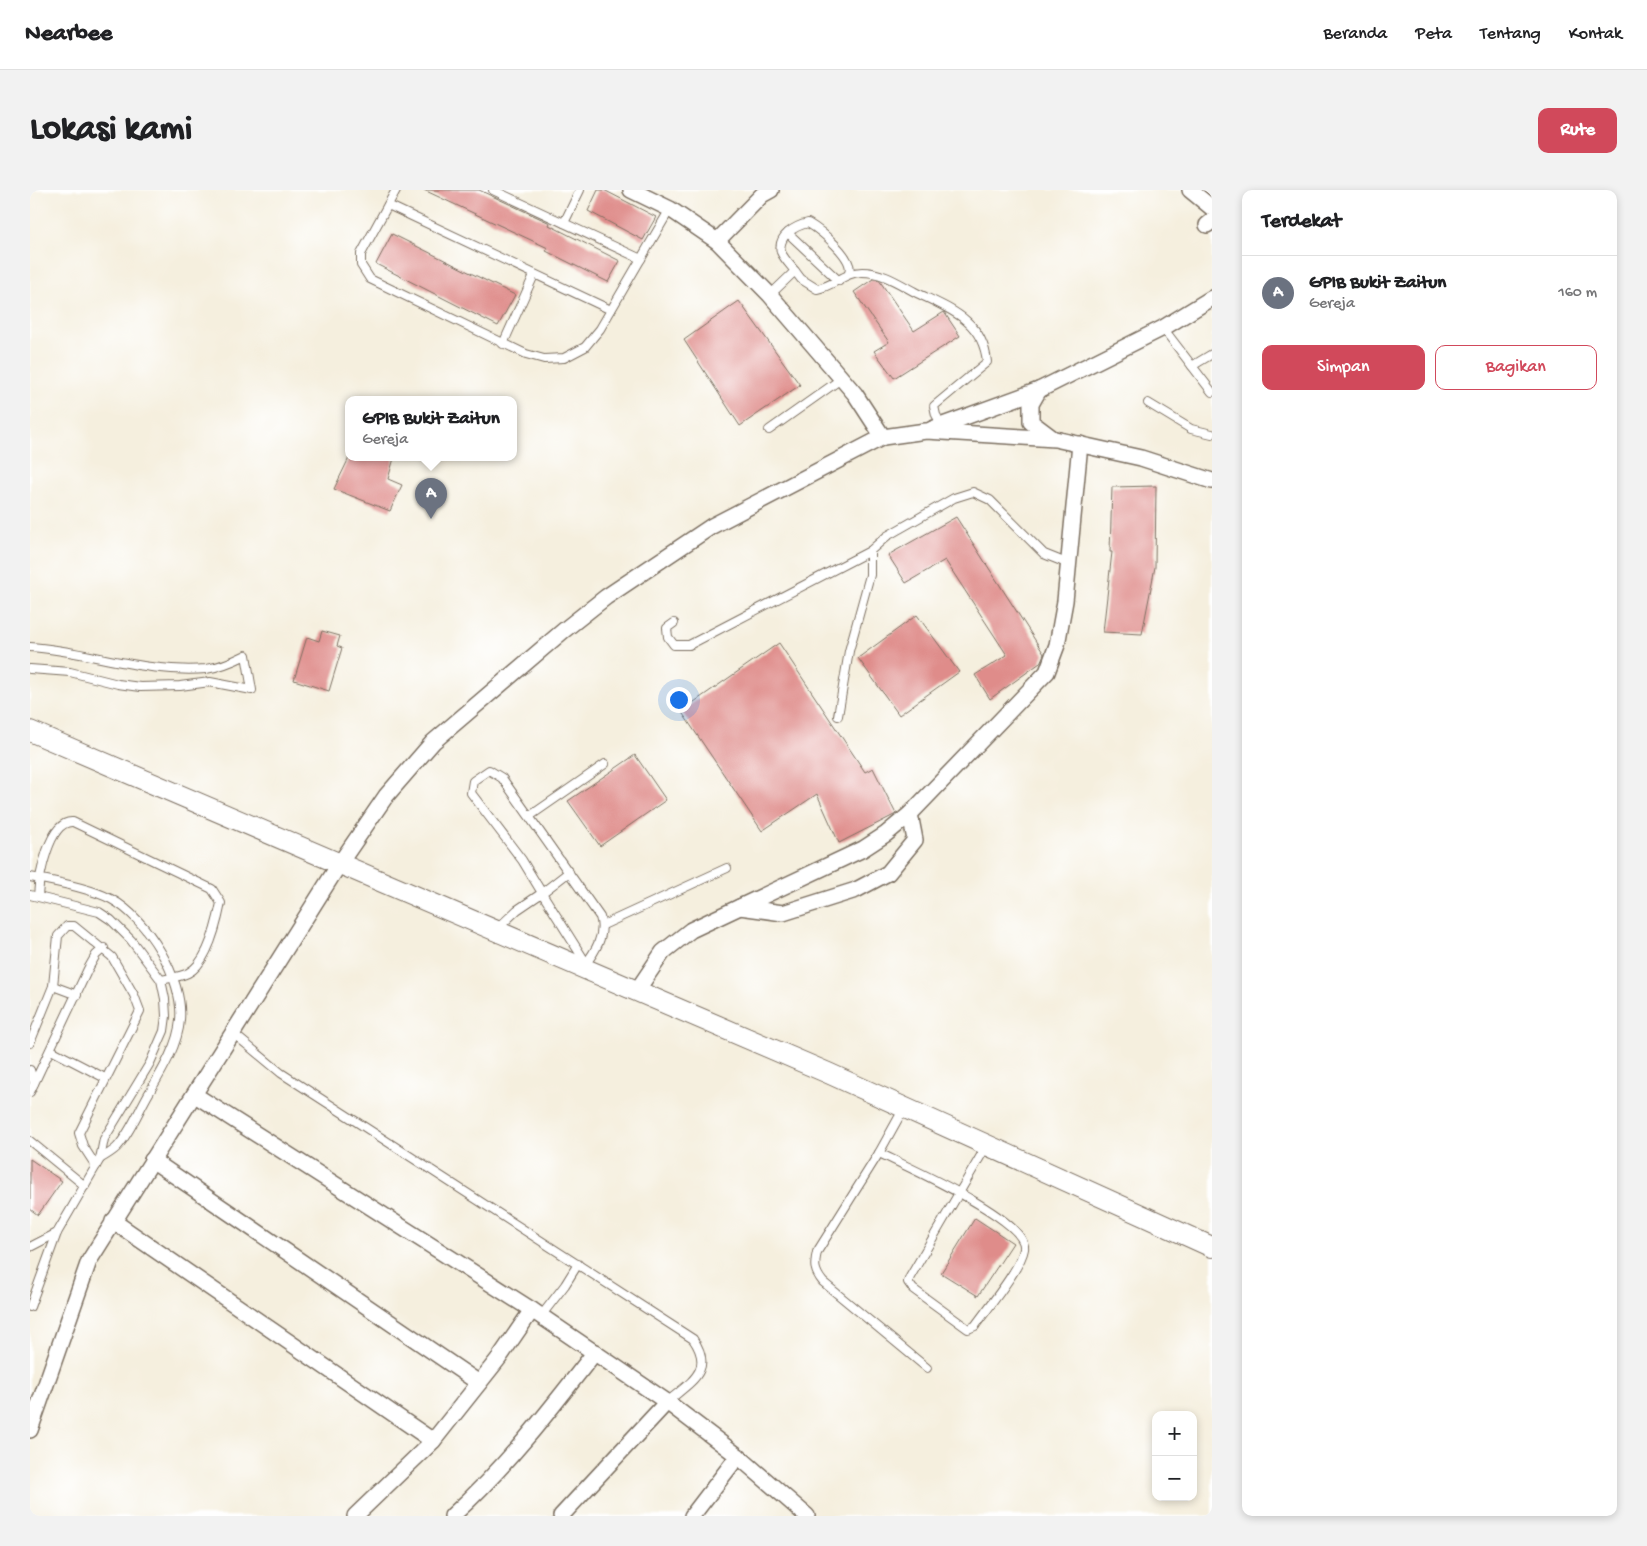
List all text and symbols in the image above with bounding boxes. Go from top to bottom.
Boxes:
text: Nearbee [25,20,112,49]
text: Beranda [1323,24,1387,45]
text: Peta [1415,24,1452,45]
text: Tentang [1480,24,1541,45]
text: Kontak [1569,24,1622,45]
button: Rute [1538,108,1617,153]
text: Lokasi kami [30,110,192,151]
text: Terdekat [1262,210,1341,235]
text: GPIB Bukit Zaitun [1309,272,1446,295]
text: A [1273,284,1283,303]
text: 160 m [1558,284,1597,303]
text: Gereja [1309,295,1355,314]
button: Simpan [1262,345,1425,390]
button: Bagikan [1435,345,1597,390]
popup [345,396,517,461]
text: GPIB Bukit Zaitun [362,408,500,431]
text: Gereja [362,431,408,450]
pin: A [415,478,447,519]
your location [666,687,692,713]
map controls [1152,1411,1197,1501]
button: + [1152,1411,1197,1456]
button: − [1152,1456,1197,1501]

